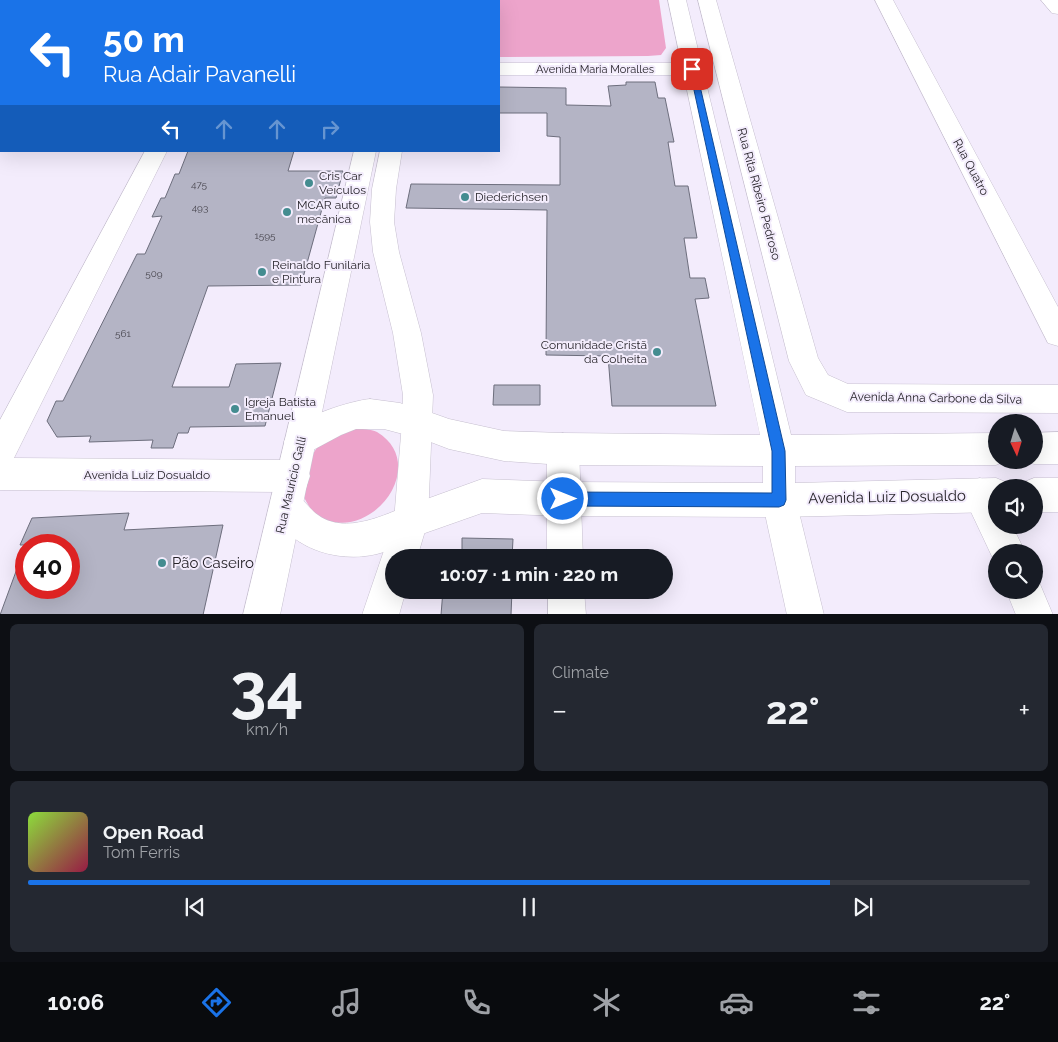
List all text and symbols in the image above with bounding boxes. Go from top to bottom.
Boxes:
text: 50 m [103,19,185,60]
icon: left [20,20,85,85]
pin [671,48,713,90]
icon: arrive [678,55,706,83]
text: Rua Adair Pavanelli [103,61,296,87]
street label: Avenida Maria Moralles [536,63,654,76]
icon: left [157,115,185,143]
icon: ahead [210,115,238,143]
icon: ahead [263,115,291,143]
icon: right [316,115,344,143]
street label: Rua Rita Ribeiro Pedroso [735,126,783,262]
street label: Rua Quatro [950,136,992,198]
place label: Cris Car Veículos [319,169,366,197]
marker: Cris Car Veículos [303,177,315,189]
house number: 475 [191,179,208,190]
place label: Diederichsen [475,190,548,204]
marker: Diederichsen [459,191,471,203]
place label: MCAR auto mecânica [297,198,359,226]
house number: 493 [192,202,208,213]
marker: MCAR auto mecânica [281,206,293,218]
house number: 1595 [254,230,276,241]
place label: Reinaldo Funilaria e Pintura [272,258,370,286]
marker: Reinaldo Funilaria e Pintura [256,266,268,278]
house number: 509 [145,268,163,279]
house number: 561 [115,328,132,339]
place label: Comunidade Cristã da Colheita [541,338,647,366]
marker: Comunidade Cristã da Colheita [651,346,663,358]
street label: Avenida Anna Carbone da Silva [850,389,1022,407]
place label: Igreja Batista Emanuel [245,395,316,423]
marker: Igreja Batista Emanuel [229,403,241,415]
north arrow [988,414,1042,469]
map controls [988,414,1043,599]
street label: Rua Mauricio Galli [273,435,309,535]
street label: Avenida Luiz Dosualdo [84,468,210,482]
position arrow [536,472,588,524]
button: sound [988,479,1043,534]
street label: Avenida Luiz Dosualdo [808,487,966,507]
speed limit sign: 40 [15,534,80,599]
button: search [988,544,1043,599]
place label: Pão Caseiro [172,554,254,572]
marker: Pão Caseiro [156,557,168,569]
text: 10:07 · 1 min · 220 m [440,563,618,585]
text: 34 [230,649,304,725]
text: Climate [552,663,609,682]
text: 22° [766,688,819,733]
text: − [552,694,567,727]
text: + [1018,694,1030,727]
text: km/h [246,720,288,739]
text: Open Road [103,821,204,843]
text: Tom Ferris [103,843,180,862]
icon: previous [181,893,209,921]
icon: pause [515,893,543,921]
icon: next [849,893,877,921]
icon: directions [199,985,234,1020]
icon: music [329,985,364,1020]
icon: phone [459,985,494,1020]
icon: climate [589,985,624,1020]
icon: car [719,985,754,1020]
icon: filters [849,985,884,1020]
text: 10:06 [48,989,104,1015]
text: 22° [979,989,1010,1015]

